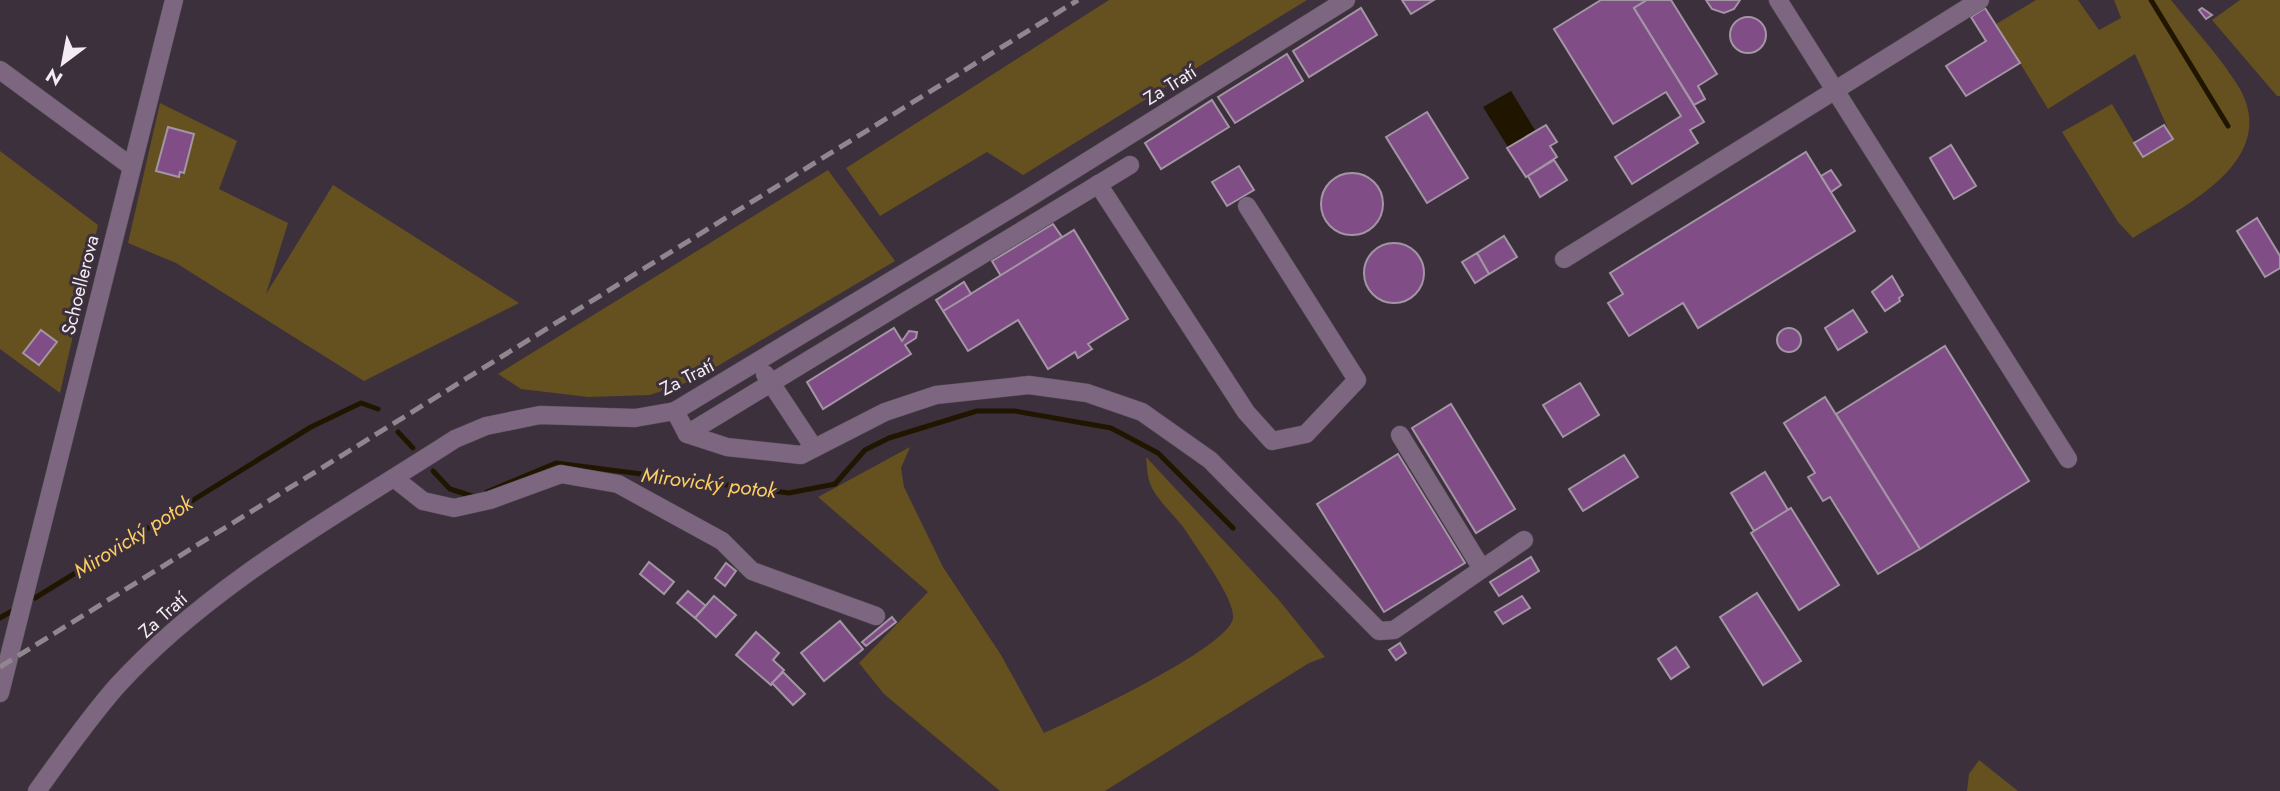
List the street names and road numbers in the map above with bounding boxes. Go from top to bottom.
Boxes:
street label: Za Tratí [1138,58,1203,112]
street label: Schoellerova [55,232,105,338]
street label: Za Tratí [655,351,720,402]
street label: Za Tratí [133,585,194,644]

